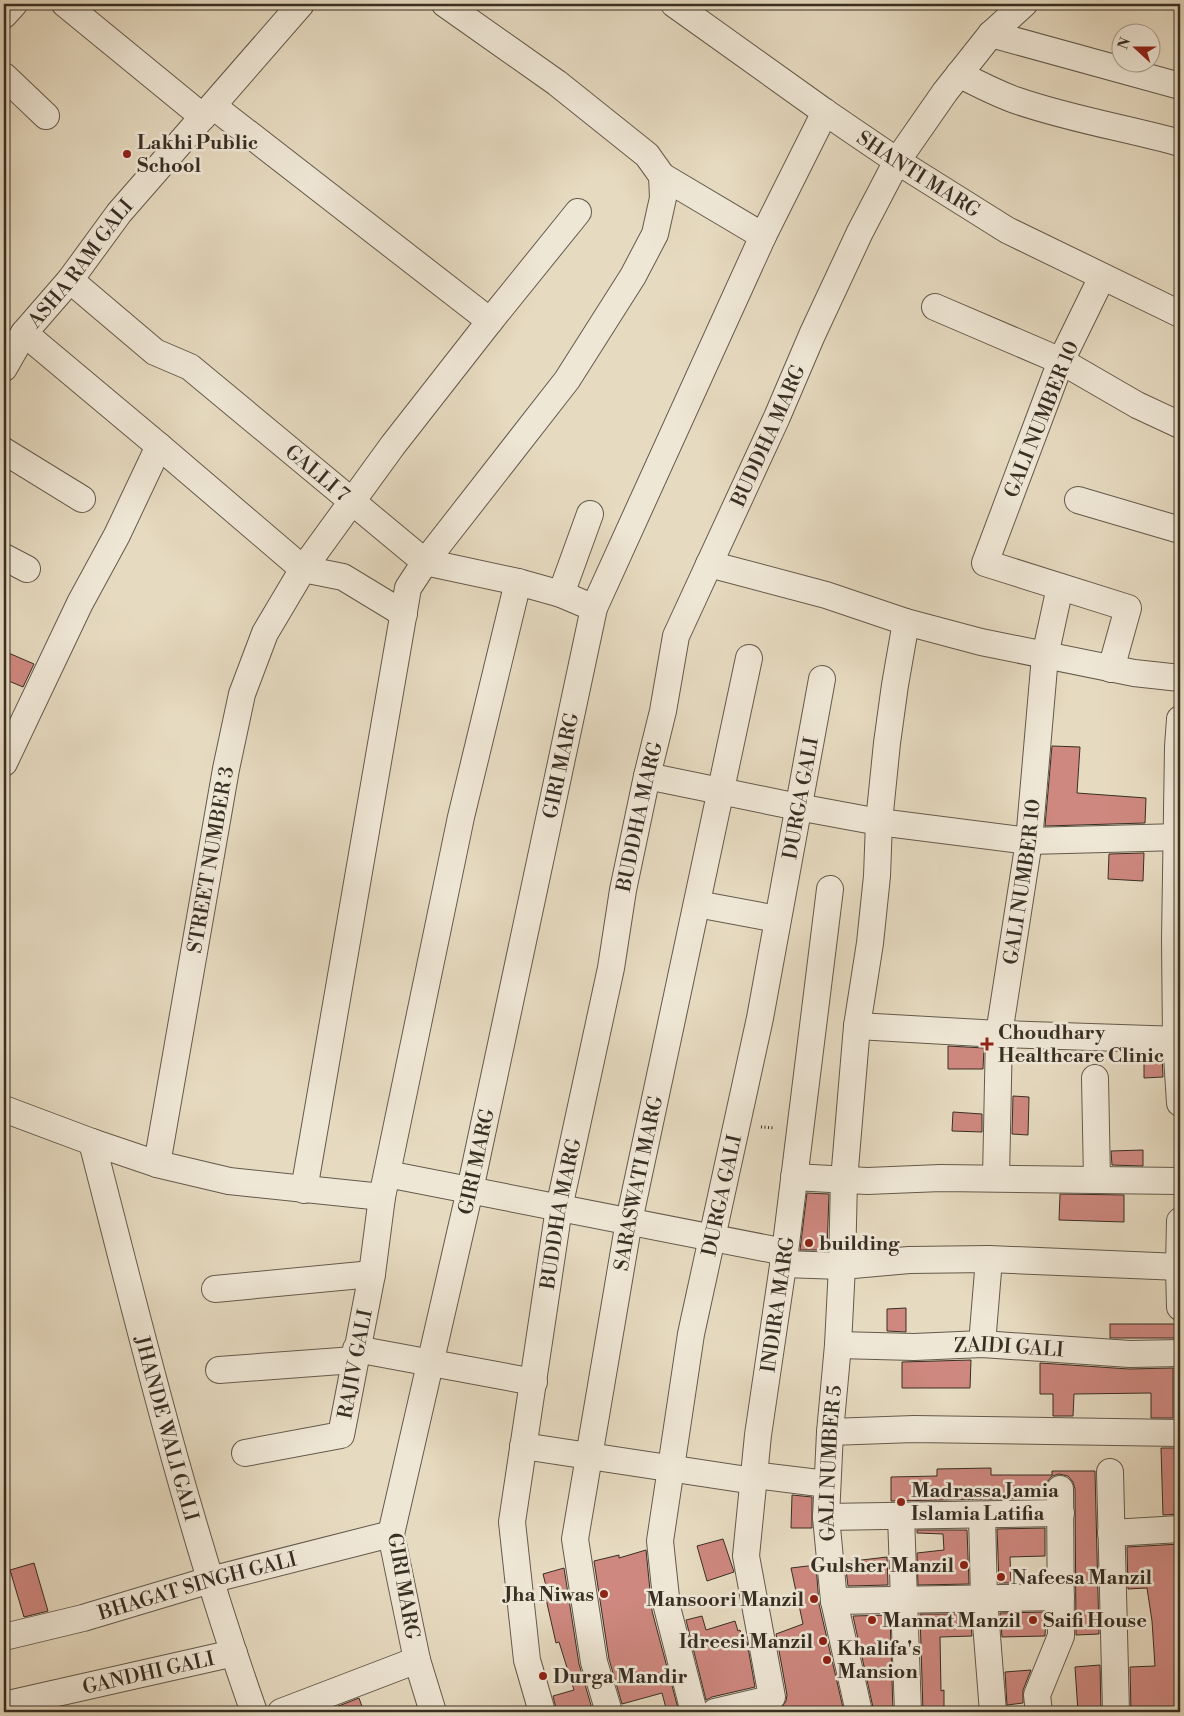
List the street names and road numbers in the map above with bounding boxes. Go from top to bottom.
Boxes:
street label: SHANTI MARG [851,126,985,224]
street label: ASHA RAM GALI [22,194,140,334]
street label: GALI NUMBER 10 [1000,337,1085,502]
street label: BUDDHA MARG [726,361,812,512]
street label: GALLI 7 [279,440,354,508]
street label: GIRI MARG [538,710,585,821]
street label: DURGA GALI [778,735,825,862]
street label: BUDDHA MARG [612,739,669,895]
street label: STREET NUMBER 3 [183,765,240,955]
street label: GALI NUMBER 10 [999,798,1047,967]
street label: SARASWATI MARG [610,1093,669,1273]
street label: GIRI MARG [454,1106,501,1217]
street label: DURGA GALI [697,1132,748,1259]
street label: BUDDHA MARG [536,1136,588,1292]
street label: INDIRA MARG [756,1235,801,1374]
street label: RAJIV GALI [333,1307,379,1421]
street label: JHANDE WALI GALI [128,1332,203,1525]
street label: ZAIDI GALI [953,1333,1065,1364]
street label: GALI NUMBER 5 [815,1384,848,1543]
street label: GIRI MARG [381,1531,424,1642]
street label: BHAGAT SINGH GALI [94,1547,300,1627]
street label: GANDHI GALI [80,1647,217,1701]

